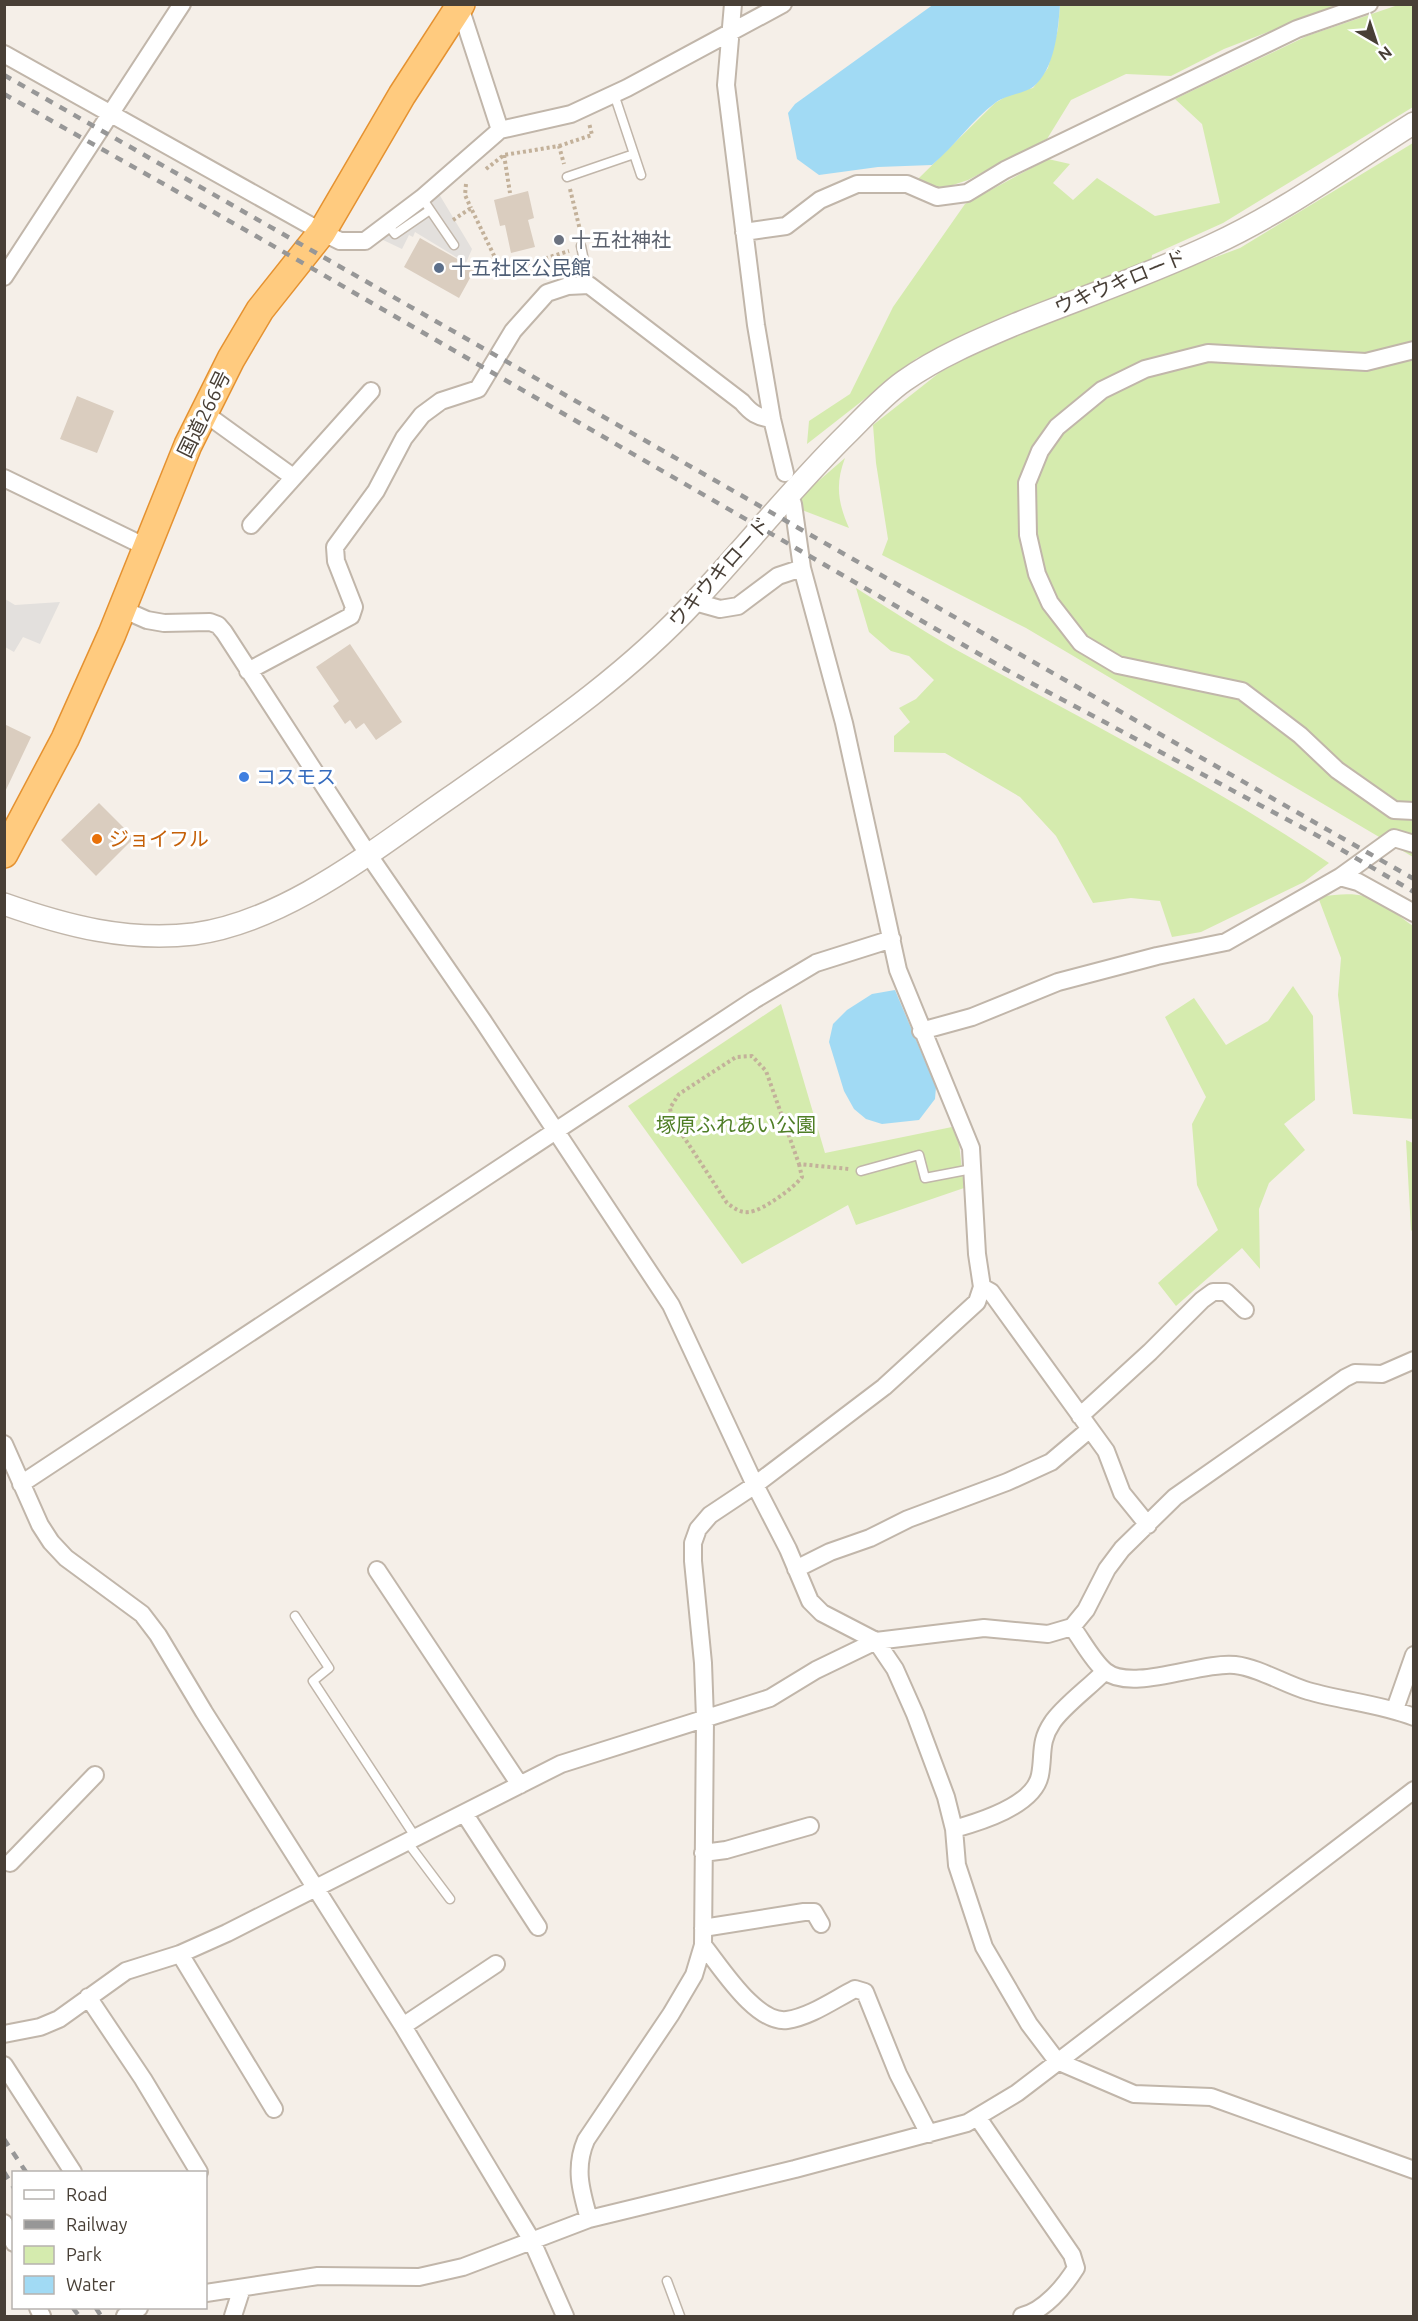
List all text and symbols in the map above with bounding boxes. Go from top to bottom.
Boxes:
north arrow [1346,12,1406,72]
text: N [1375,43,1396,64]
place label: 十五社神社 [571,228,671,251]
marker: 十五社神社 [552,233,566,247]
street label: ウキウキロード [1051,245,1189,318]
place label: 十五社区公民館 [451,256,591,279]
marker: 十五社区公民館 [432,261,446,275]
street label: 国道266号 [173,367,234,461]
street label: ウキウキロード [663,512,774,631]
place label: コスモス [256,765,336,788]
marker: コスモス [237,770,251,784]
place label: ジョイフル [109,827,209,850]
marker: ジョイフル [90,832,104,846]
park label: 塚原ふれあい公園 [656,1113,816,1136]
legend [12,2171,207,2309]
text: Road [66,2184,108,2204]
text: Railway [66,2214,128,2234]
text: Park [66,2244,102,2264]
text: Water [66,2274,116,2294]

